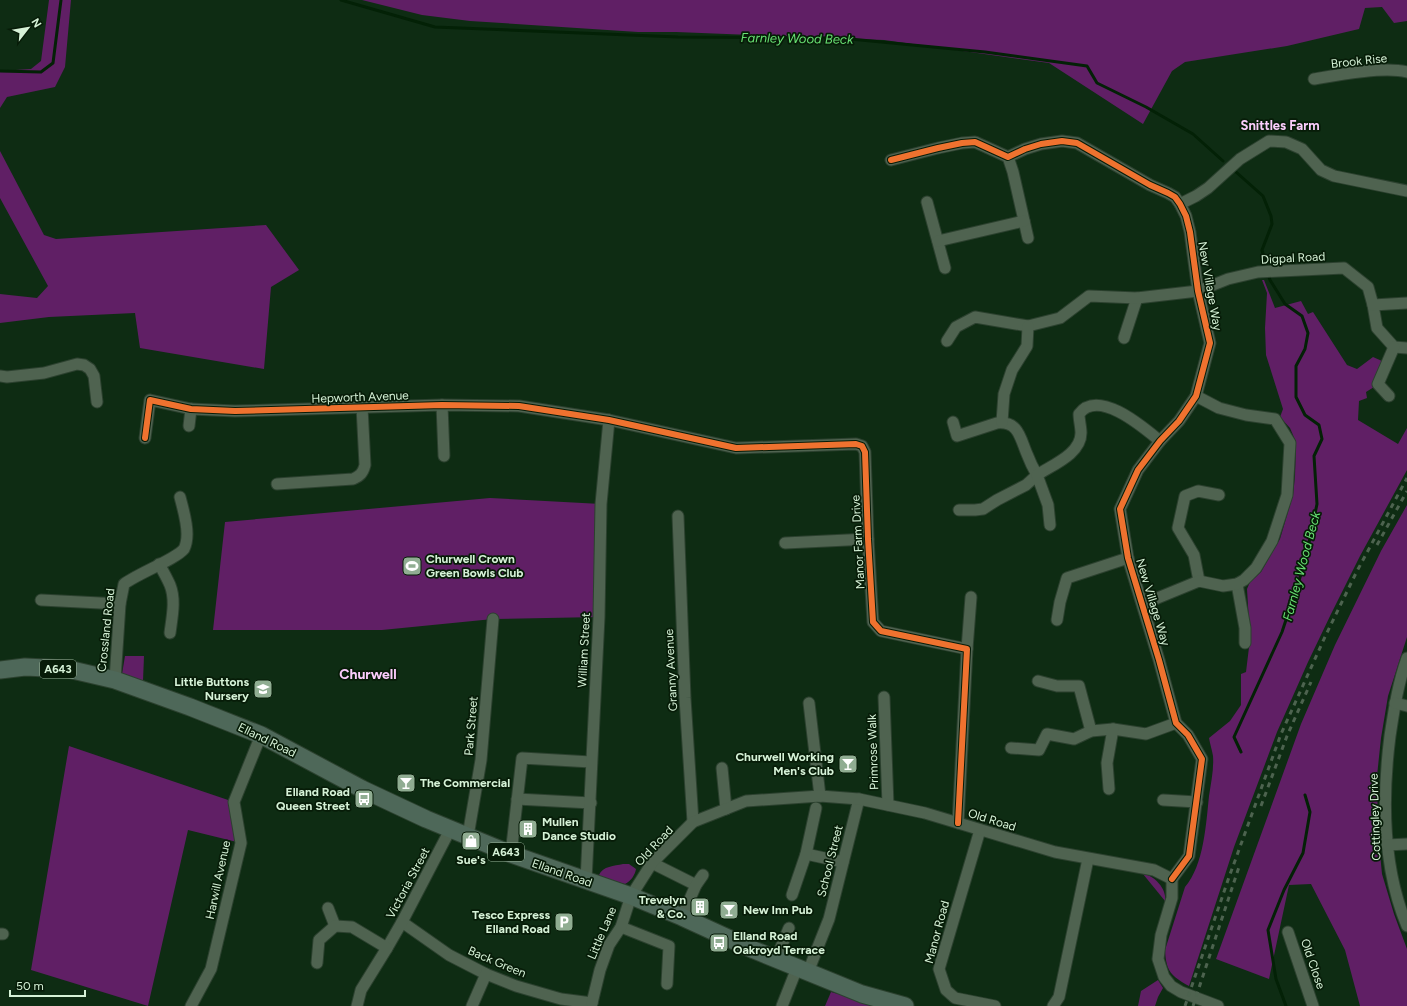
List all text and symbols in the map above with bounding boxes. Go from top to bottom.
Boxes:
north arrow [8,8,48,48]
text: N [28,16,44,30]
water label: Farnley Wood Beck [741,30,854,47]
street label: Brook Rise [1330,51,1388,71]
district label: Snittles Farm [1241,118,1319,133]
street label: New Village Way [1195,240,1225,332]
street label: Digpal Road [1260,249,1326,267]
street label: Hepworth Avenue [311,388,409,406]
street label: Manor Farm Drive [849,494,867,590]
water label: Farnley Wood Beck [1280,509,1323,622]
place label: Churwell Crown Green Bowls Club [426,552,524,580]
sports icon: Churwell Crown Green Bowls Club [401,555,423,577]
street label: New Village Way [1133,557,1173,648]
street label: Crossland Road [95,588,117,672]
street label: William Street [575,612,593,688]
street label: Granny Avenue [662,628,680,712]
road number: A643 [40,660,76,678]
district label: Churwell [339,666,397,683]
place label: Little Buttons Nursery [174,675,249,703]
school or university icon: Little Buttons Nursery [252,678,274,700]
street label: Park Street [461,695,481,756]
street label: Primrose Walk [865,714,881,790]
street label: Elland Road [236,720,298,760]
place label: Churwell Working Men's Club [735,750,834,778]
bar icon: Churwell Working Men's Club [837,753,859,775]
bar icon: The Commercial [395,772,417,794]
street label: Cottingley Drive [1366,773,1384,861]
place label: The Commercial [420,776,510,790]
place label: Elland Road Queen Street [276,785,350,813]
bus stop icon: Elland Road Queen Street [353,788,375,810]
street label: Old Road [966,806,1018,834]
place label: Mullen Dance Studio [542,815,616,843]
building icon: Mullen Dance Studio [517,818,539,840]
street label: Old Road [632,823,676,869]
street label: School Street [814,823,846,898]
shop icon: Sue's [460,830,482,852]
street label: Harwill Avenue [203,839,233,921]
road number: A643 [488,843,524,861]
street label: Victoria Street [383,845,433,921]
place label: Sue's [456,853,486,867]
street label: Elland Road [530,856,594,890]
place label: Trevelyn & Co. [639,893,686,921]
building icon: Trevelyn & Co. [689,896,711,918]
bar icon: New Inn Pub [718,899,740,921]
street label: Manor Road [922,899,952,965]
place label: New Inn Pub [743,903,813,917]
street label: Little Lane [585,904,620,961]
place label: Tesco Express Elland Road [472,908,550,936]
parking icon: Tesco Express Elland Road [553,911,575,933]
place label: Elland Road Oakroyd Terrace [733,929,825,957]
bus stop icon: Elland Road Oakroyd Terrace [708,932,730,954]
street label: Old Close [1298,937,1328,991]
street label: Back Green [466,943,528,981]
scale bar [10,972,85,998]
text: 50 m [16,979,44,993]

